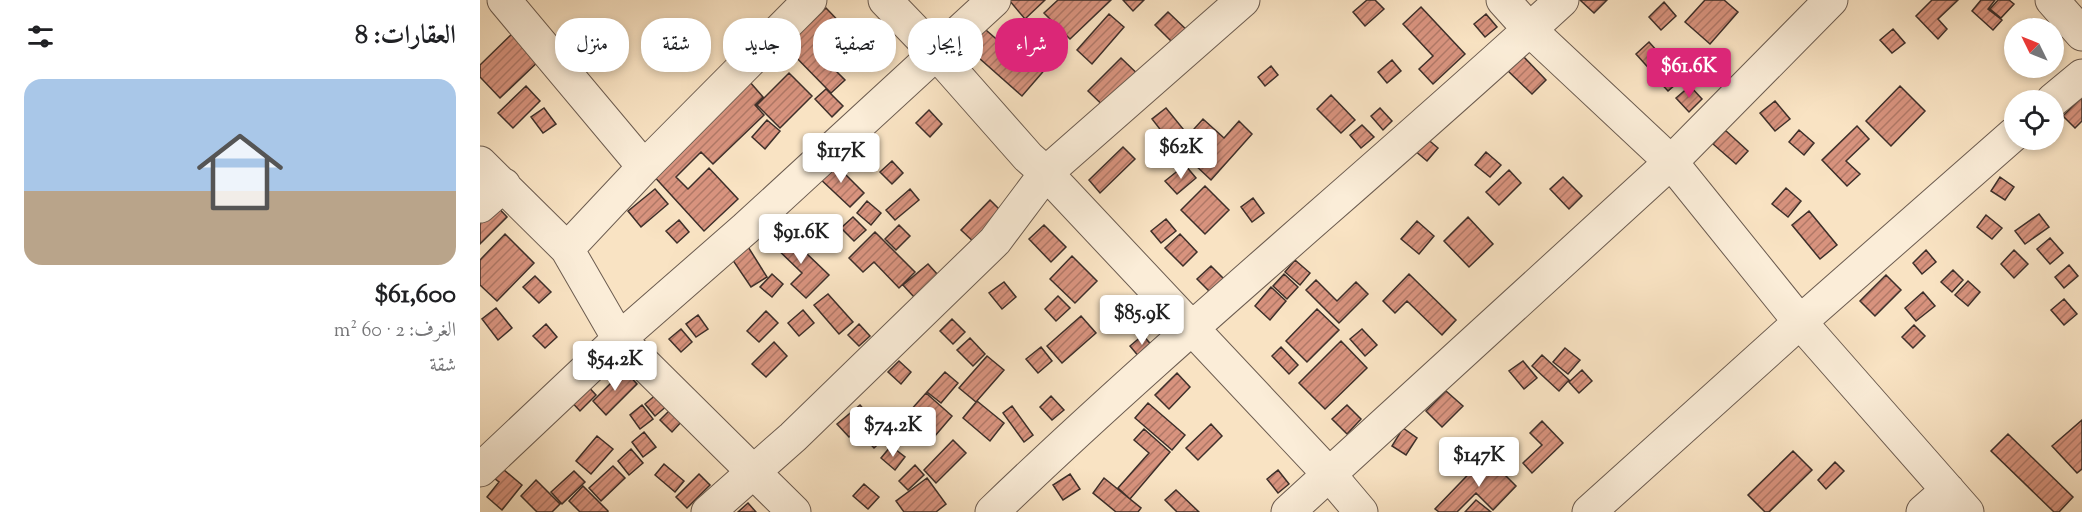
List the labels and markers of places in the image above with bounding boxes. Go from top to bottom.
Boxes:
pin: $61.6K [1640,48,1738,99]
pin: $62K [1145,129,1217,180]
pin: $117K [799,133,883,184]
pin: $91.6K [752,214,850,265]
pin: $85.9K [1093,295,1191,346]
pin: $54.2K [566,341,664,392]
pin: $74.2K [844,407,942,458]
pin: $147K [1437,437,1521,488]

